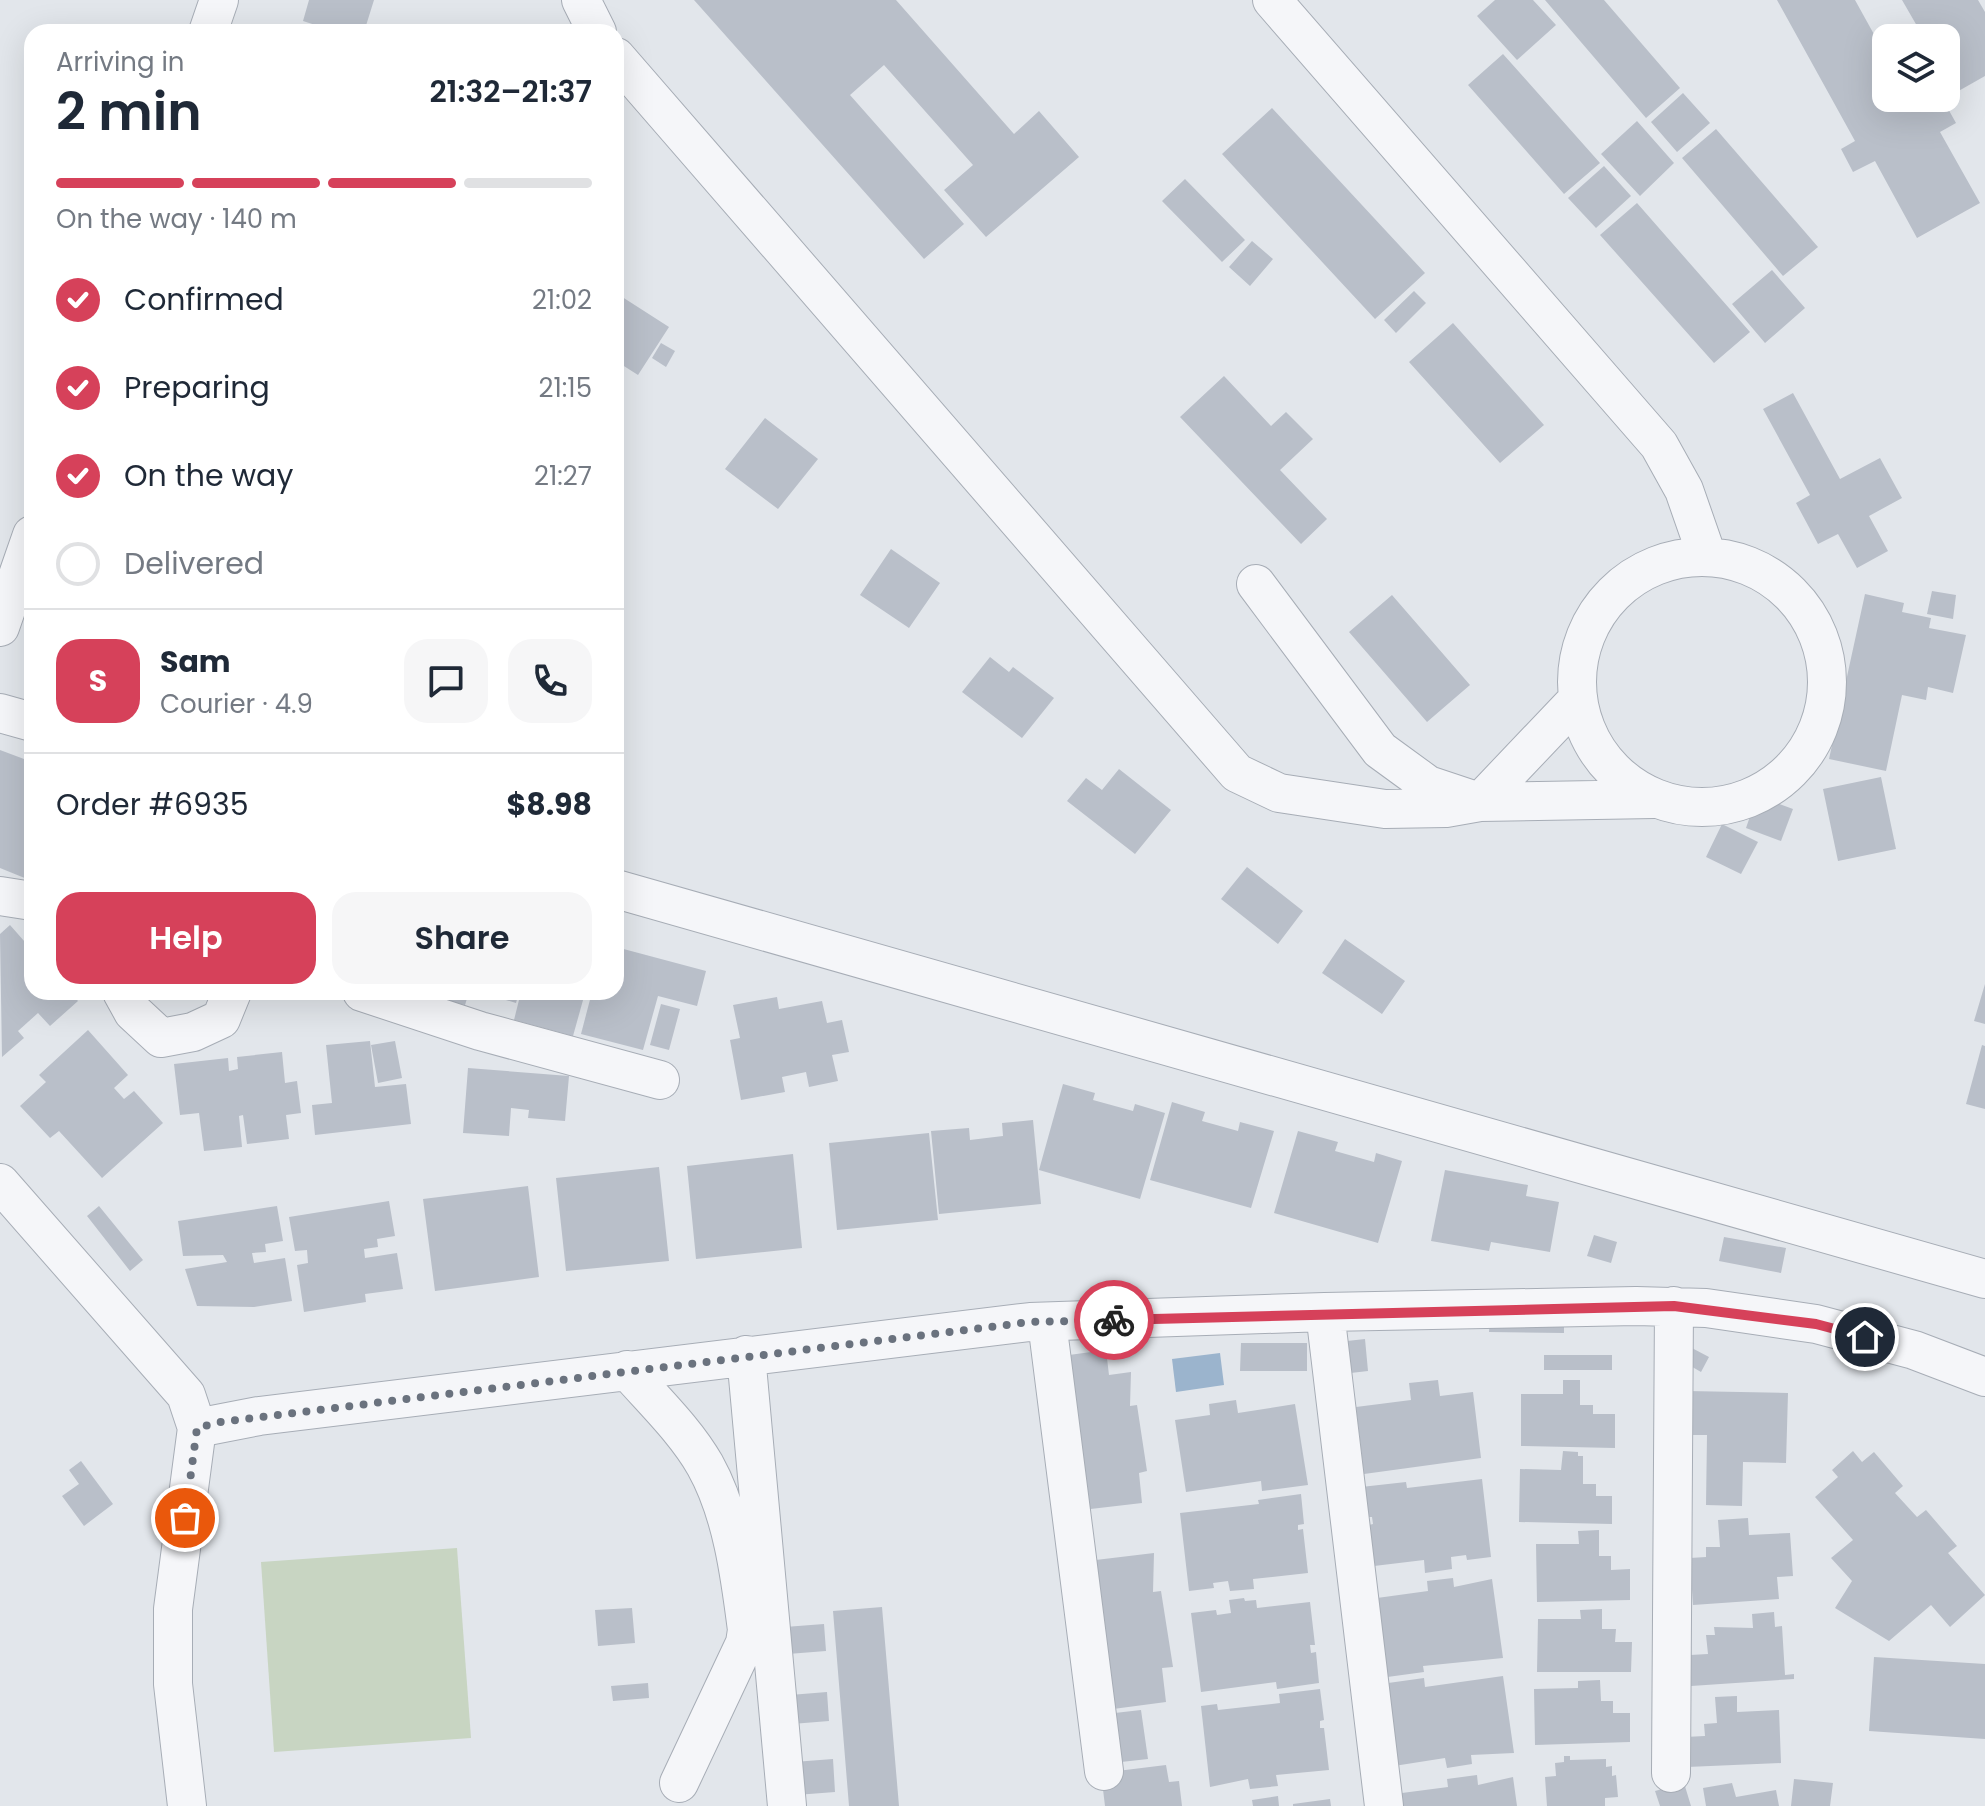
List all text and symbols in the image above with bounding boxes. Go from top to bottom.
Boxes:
map controls [1872,24,1960,112]
button: layers [1872,24,1960,112]
text: Arriving in [56,44,185,80]
text: 21:32–21:37 [429,70,592,113]
text: 2 min [56,75,202,148]
text: On the way · 140 m [56,201,297,237]
icon: check [56,278,100,322]
text: Confirmed [124,278,284,321]
text: 21:02 [532,282,592,318]
icon: check [56,366,100,410]
text: Preparing [124,366,270,409]
text: 21:15 [539,370,592,406]
icon: check [56,454,100,498]
text: On the way [124,454,293,497]
text: 21:27 [534,458,592,494]
text: Delivered [124,542,264,585]
button: chat [404,639,488,723]
button: phone [508,639,592,723]
text: Sam [160,640,231,683]
text: S [89,659,107,702]
text: Courier · 4.9 [160,686,313,722]
text: Order #6935 [56,783,249,826]
text: $8.98 [506,783,592,826]
button: Help [56,892,316,984]
button: Share [332,892,592,984]
courier [1074,1280,1154,1360]
icon: bike [1092,1298,1136,1342]
pin [1831,1303,1899,1371]
icon: home [1843,1315,1887,1359]
pin [151,1484,219,1552]
icon: bag [163,1496,207,1540]

